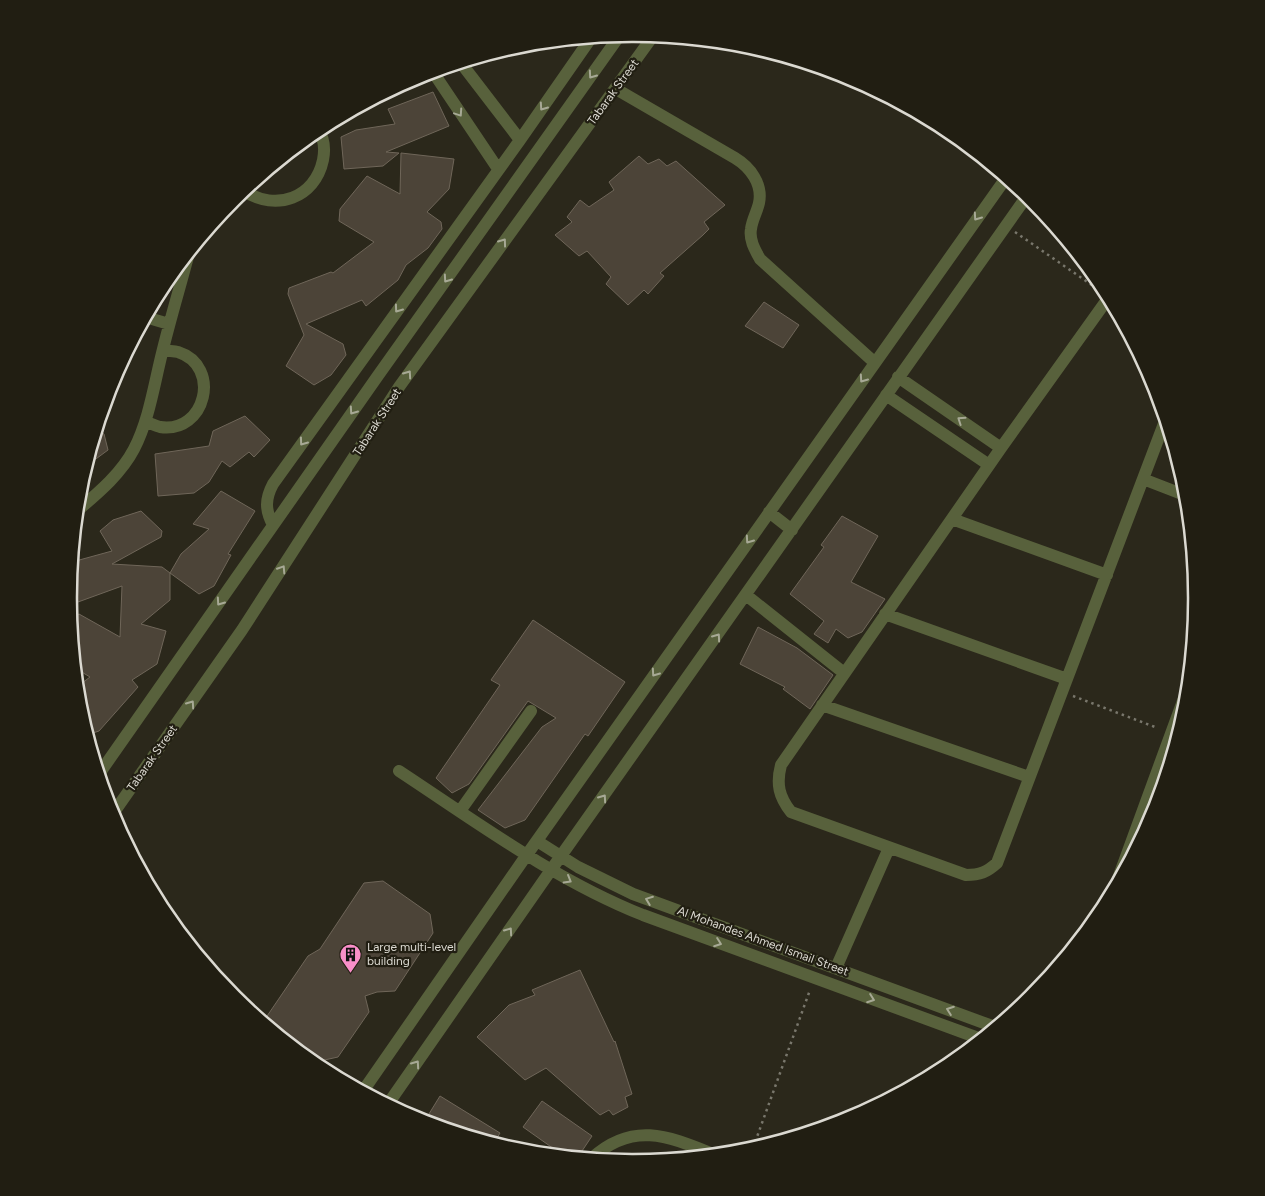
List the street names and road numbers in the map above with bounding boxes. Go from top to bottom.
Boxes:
street label: Tabarak Street [584,56,642,128]
street label: Tabarak Street [350,385,404,458]
street label: Tabarak Street [124,722,180,794]
street label: Al Mohandes Ahmed Ismail Street [675,903,851,979]

